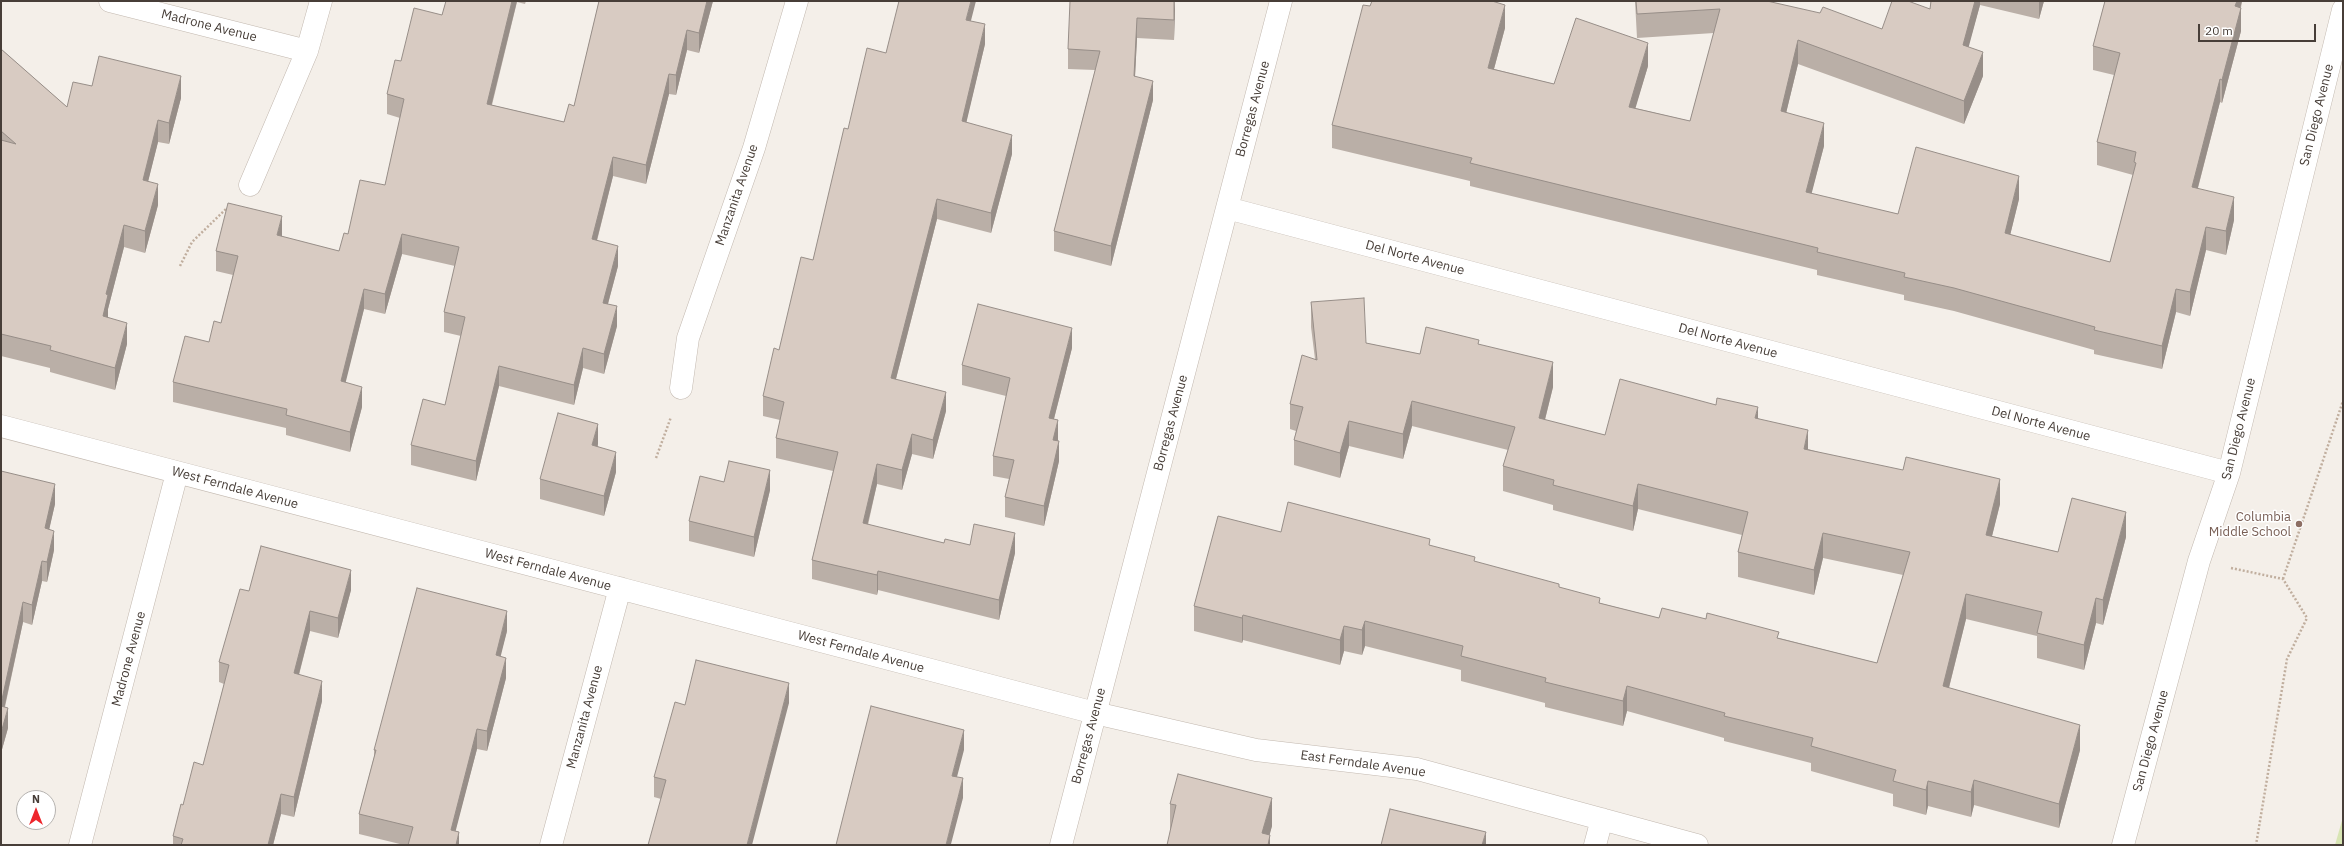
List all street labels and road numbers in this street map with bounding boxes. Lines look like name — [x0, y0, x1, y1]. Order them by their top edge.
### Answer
street label: Madrone Avenue — [160, 7, 258, 45]
street label: Borregas Avenue — [1233, 59, 1273, 159]
street label: San Diego Avenue — [2297, 62, 2337, 168]
street label: Manzanita Avenue — [712, 142, 762, 248]
street label: Del Norte Avenue — [1364, 237, 1466, 279]
street label: Del Norte Avenue — [1677, 320, 1779, 362]
street label: Borregas Avenue — [1151, 373, 1191, 473]
street label: San Diego Avenue — [2219, 376, 2259, 482]
street label: Del Norte Avenue — [1990, 403, 2092, 445]
street label: West Ferndale Avenue — [170, 464, 300, 512]
street label: West Ferndale Avenue — [483, 546, 613, 594]
street label: Madrone Avenue — [109, 610, 149, 708]
street label: West Ferndale Avenue — [796, 628, 926, 676]
street label: Manzanita Avenue — [564, 664, 606, 770]
street label: Borregas Avenue — [1069, 686, 1109, 786]
street label: San Diego Avenue — [2130, 688, 2172, 794]
street label: East Ferndale Avenue — [1299, 747, 1427, 781]

